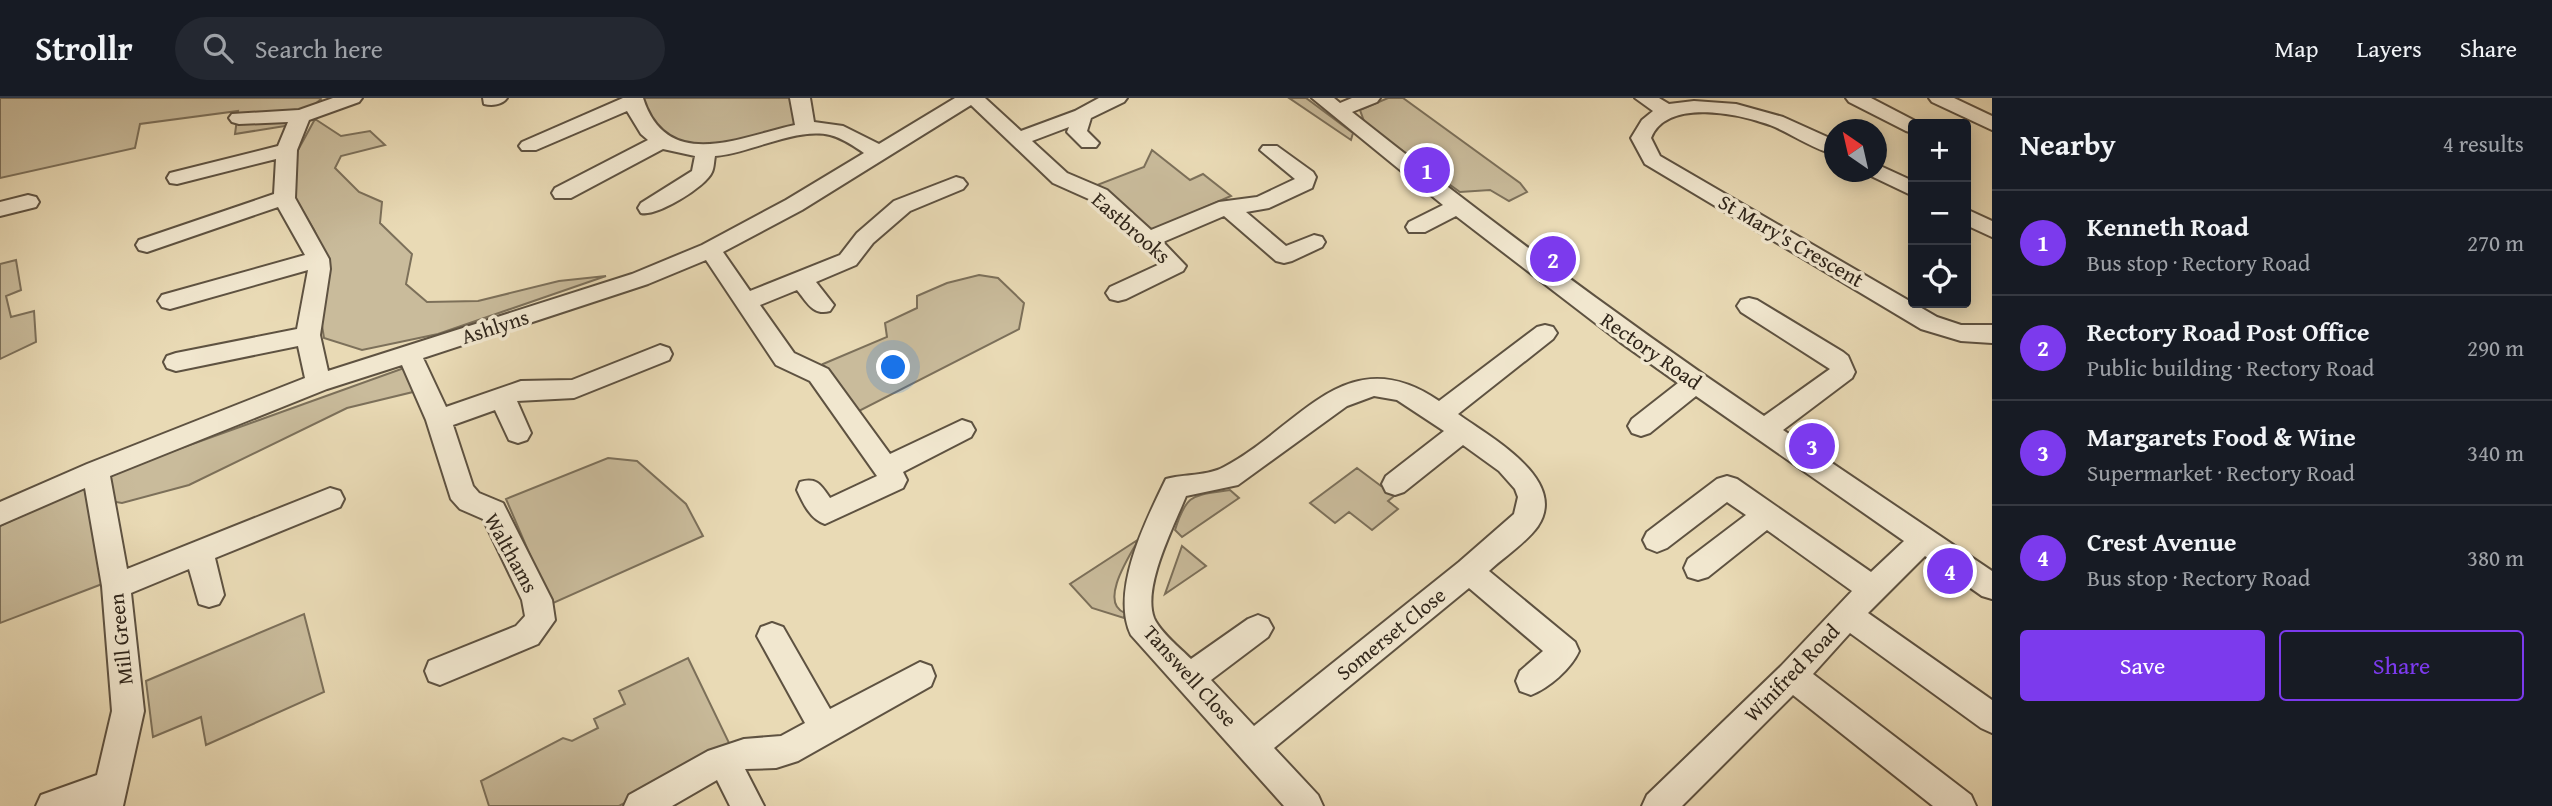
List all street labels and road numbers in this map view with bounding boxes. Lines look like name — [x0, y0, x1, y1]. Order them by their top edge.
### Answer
street label: Eastbrooks — [1085, 184, 1178, 271]
street label: St Mary's Crescent — [1713, 186, 1870, 295]
street label: Ashlyns — [457, 301, 533, 352]
street label: Rectory Road — [1594, 304, 1709, 397]
street label: Walthams — [477, 507, 546, 599]
street label: Somerset Close — [1329, 580, 1452, 688]
street label: Mill Green — [100, 592, 141, 686]
street label: Winifred Road — [1737, 616, 1847, 729]
street label: Tanswell Close — [1136, 618, 1245, 734]

